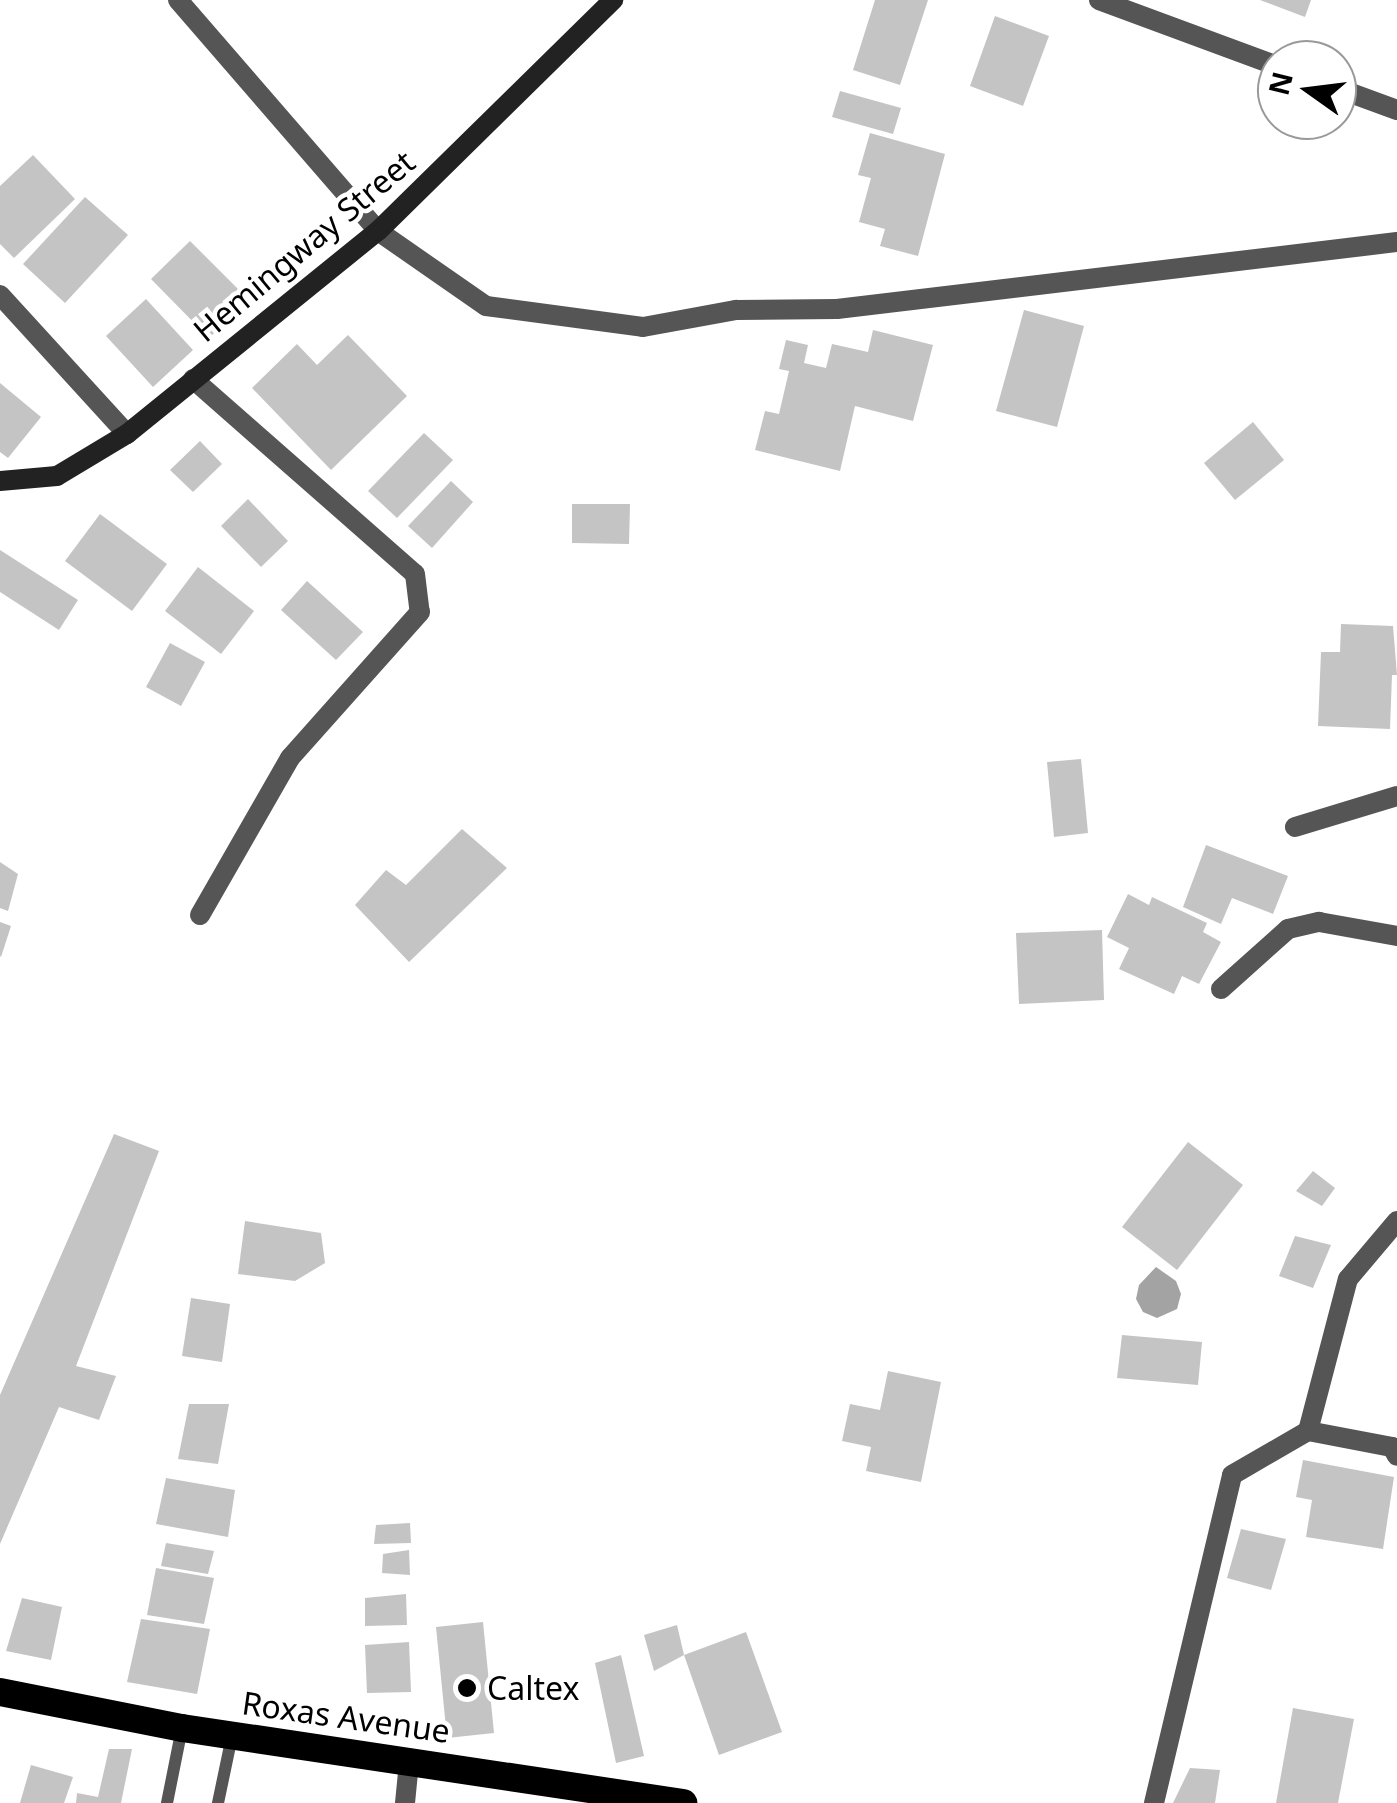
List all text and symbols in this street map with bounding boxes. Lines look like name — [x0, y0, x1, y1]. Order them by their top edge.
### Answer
north arrow — [1257, 40, 1357, 140]
text: N — [1259, 68, 1301, 99]
street label: Hemingway Street — [186, 142, 422, 350]
place label: Caltex — [487, 1669, 579, 1707]
marker: Caltex — [456, 1677, 478, 1699]
street label: Roxas Avenue — [240, 1683, 452, 1751]

